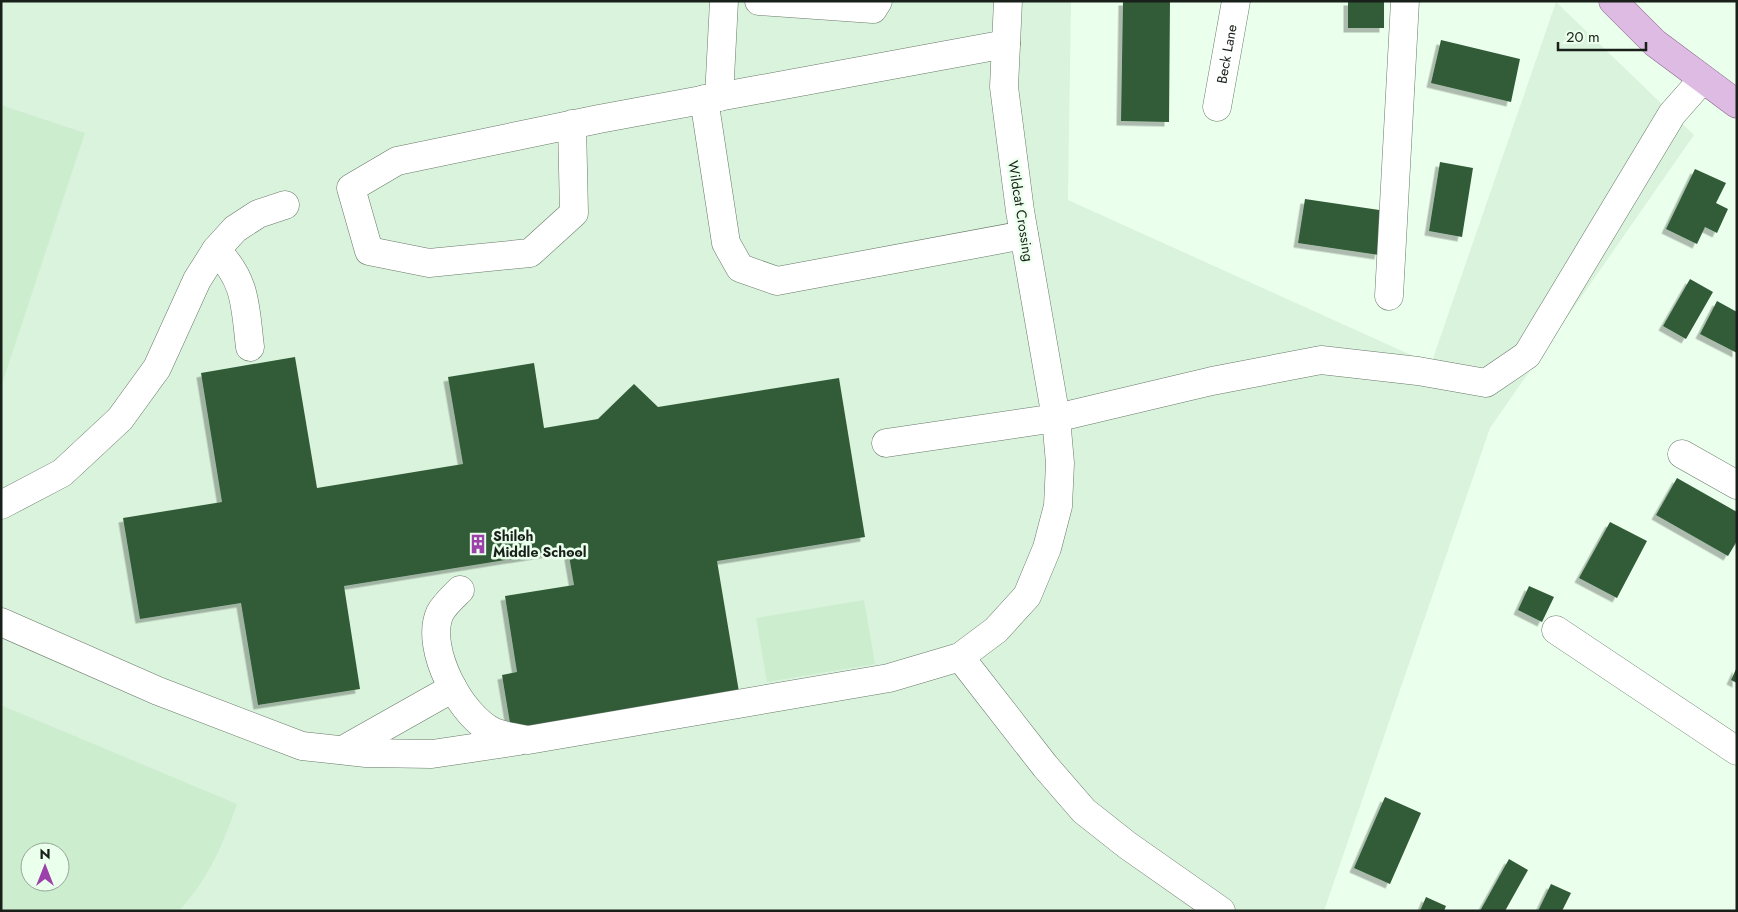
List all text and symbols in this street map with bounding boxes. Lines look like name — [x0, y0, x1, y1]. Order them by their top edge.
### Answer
scale bar — [1558, 20, 1646, 52]
street label: Beck Lane — [1211, 23, 1242, 85]
text: 20 m — [1566, 26, 1600, 48]
street label: Wildcat Crossing — [1003, 159, 1039, 263]
place label: Shiloh Middle School — [493, 526, 587, 562]
building icon: Shiloh Middle School — [467, 533, 489, 555]
north arrow — [20, 842, 70, 892]
text: N — [39, 844, 51, 864]

